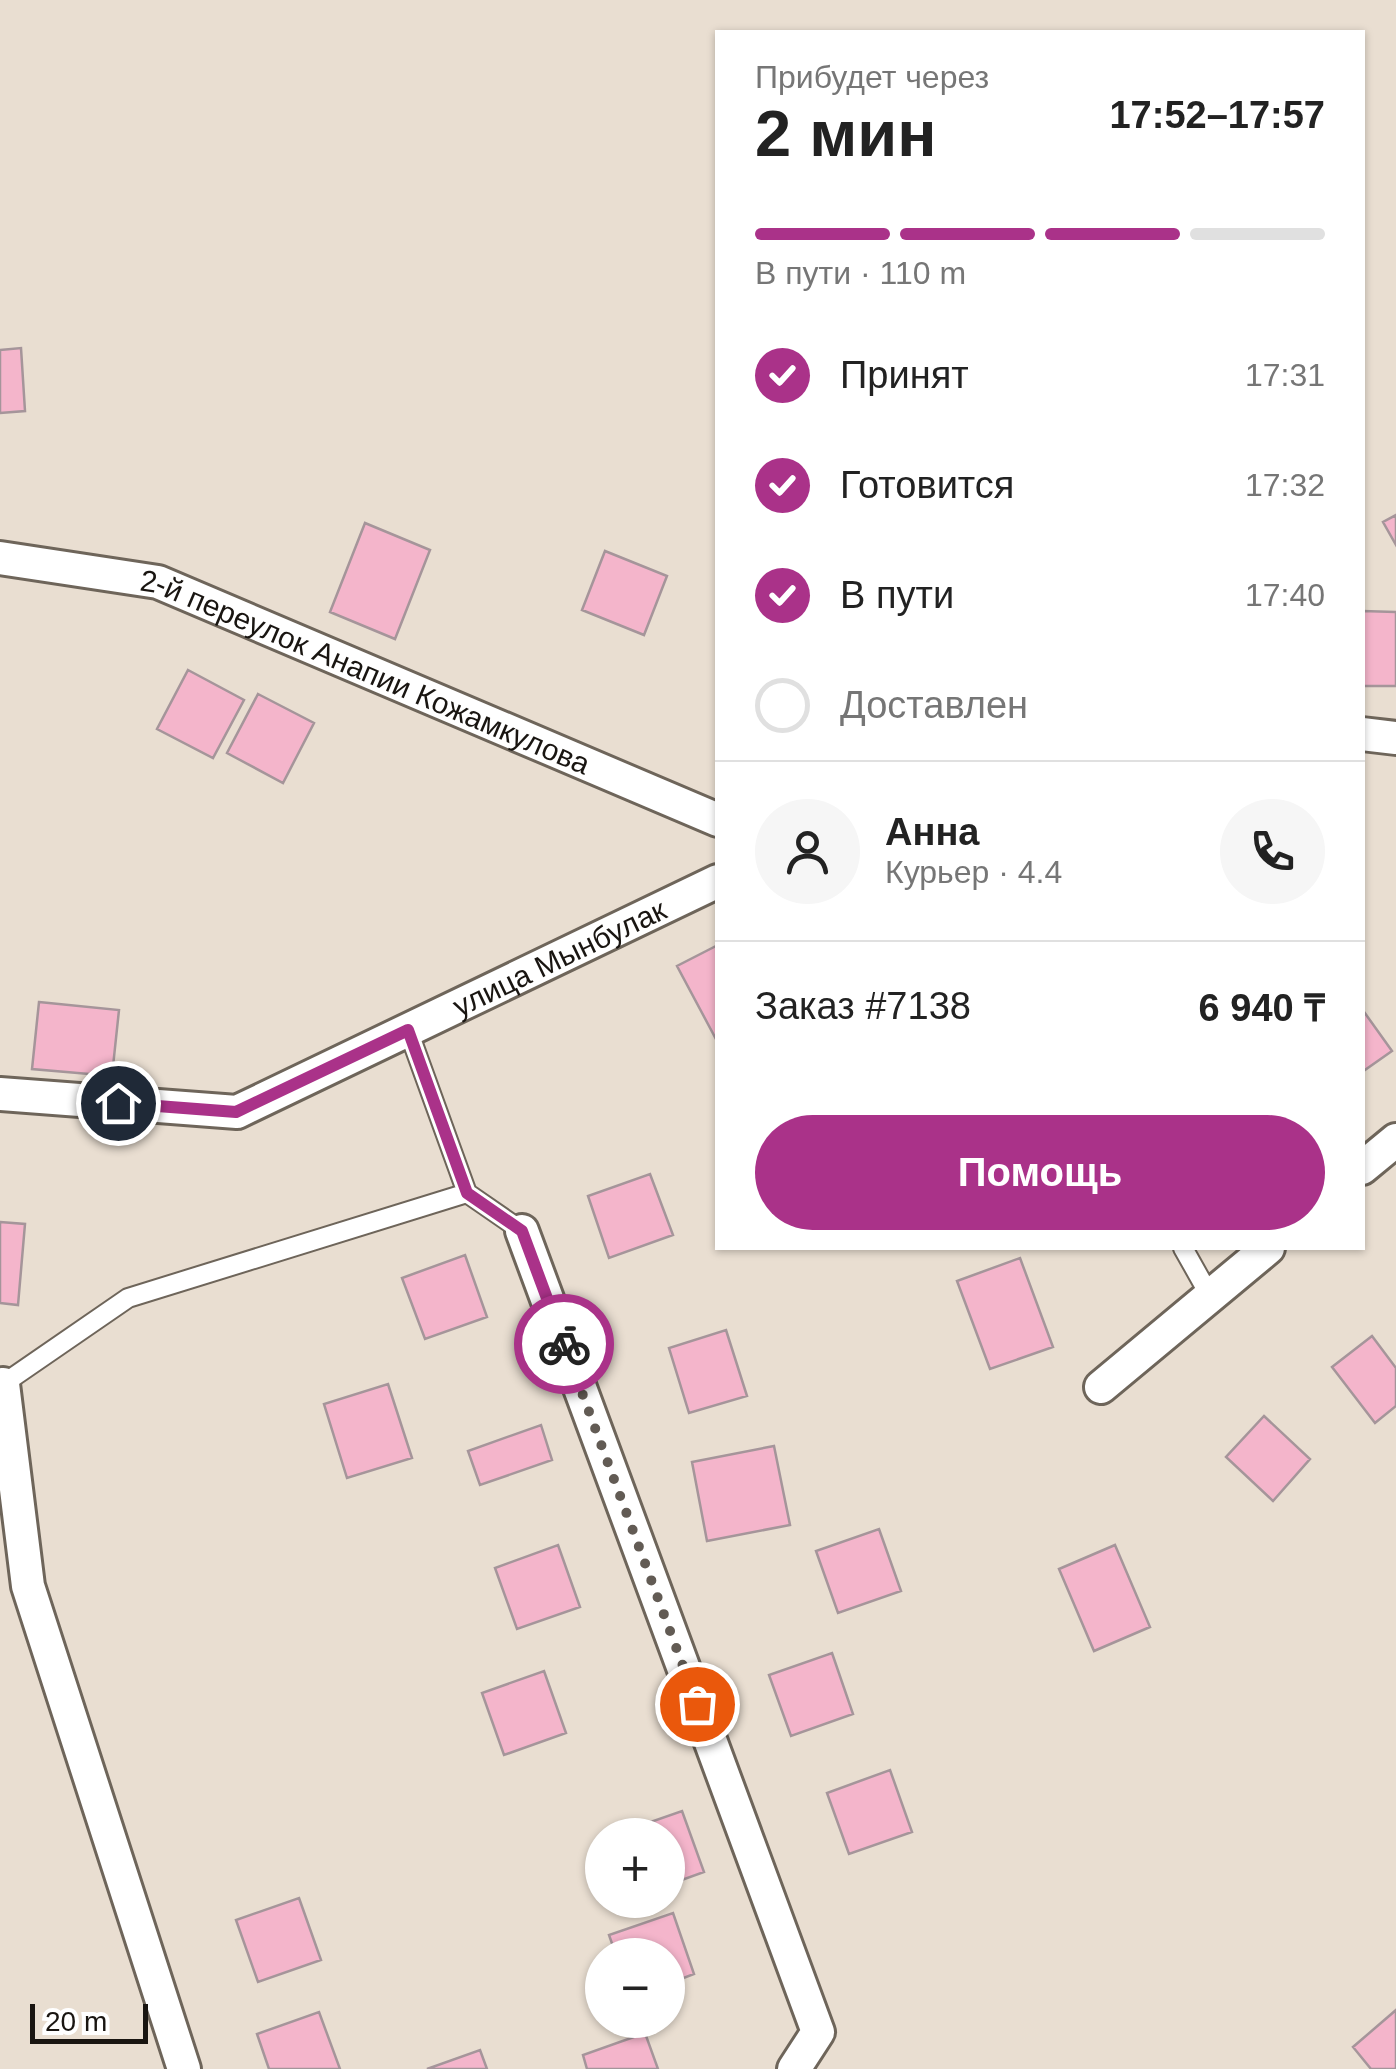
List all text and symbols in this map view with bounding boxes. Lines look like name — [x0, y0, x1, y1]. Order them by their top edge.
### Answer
text: Прибудет через — [755, 59, 989, 95]
text: 17:52–17:57 — [1109, 94, 1325, 136]
text: 2 мин — [755, 97, 937, 170]
text: В пути · 110 m — [755, 255, 966, 291]
icon: check — [755, 348, 810, 403]
text: Принят — [840, 354, 969, 396]
text: 17:31 — [1245, 357, 1325, 393]
icon: check — [755, 458, 810, 513]
text: Готовится — [840, 464, 1014, 506]
text: 17:32 — [1245, 467, 1325, 503]
street label: 2-й переулок Анапии Кожамкулова — [138, 563, 595, 780]
icon: check — [755, 568, 810, 623]
text: В пути — [840, 574, 954, 616]
text: 17:40 — [1245, 577, 1325, 613]
text: Доставлен — [840, 684, 1028, 726]
button: person — [755, 799, 860, 904]
button: phone — [1220, 799, 1325, 904]
text: Анна — [885, 811, 979, 853]
text: Курьер · 4.4 — [885, 854, 1062, 890]
street label: улица Мынбулак — [447, 892, 672, 1022]
text: Заказ #7138 — [755, 985, 971, 1027]
text: 6 940 ₸ — [1199, 987, 1325, 1029]
pin — [76, 1061, 161, 1146]
icon: home — [91, 1076, 146, 1131]
button: Помощь — [755, 1115, 1325, 1230]
courier — [514, 1294, 614, 1394]
icon: bike — [537, 1317, 592, 1372]
pin — [655, 1662, 740, 1747]
icon: bag — [670, 1677, 725, 1732]
map controls — [585, 1818, 685, 2038]
button: + — [585, 1818, 685, 1918]
button: − — [585, 1938, 685, 2038]
scale bar — [30, 1999, 148, 2044]
text: 20 m — [45, 2006, 107, 2037]

